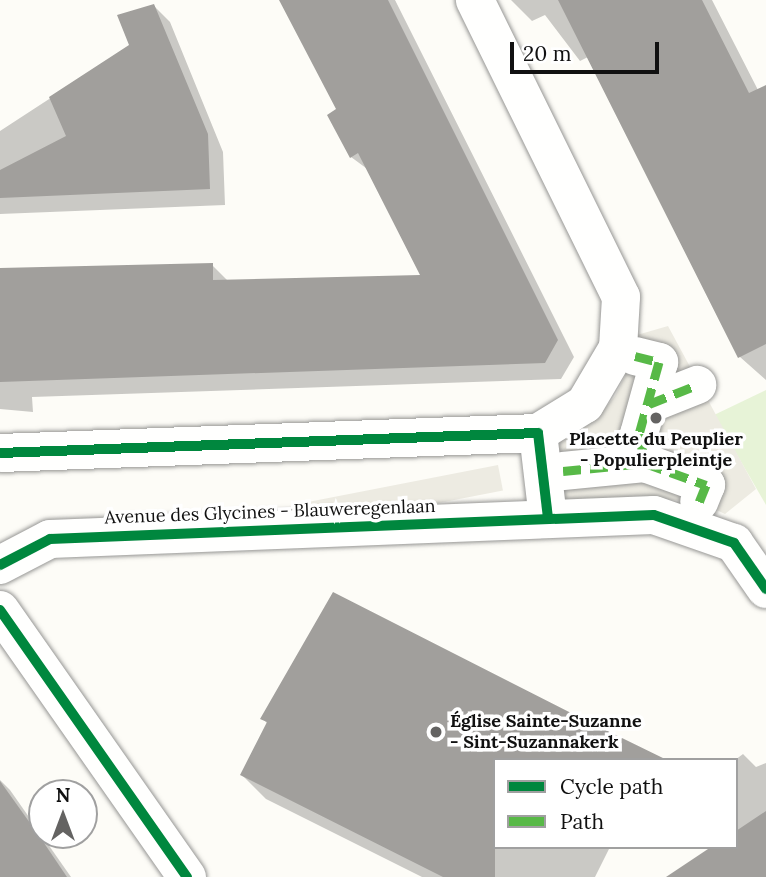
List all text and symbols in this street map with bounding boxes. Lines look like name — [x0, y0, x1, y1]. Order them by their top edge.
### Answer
scale bar — [514, 28, 663, 72]
text: 20 m — [523, 40, 572, 67]
marker: Placette du Peuplier - Populierpleintje — [648, 410, 664, 426]
place label: Placette du Peuplier - Populierpleintje — [569, 429, 743, 472]
street label: Avenue des Glycines - Blauweregenlaan — [104, 495, 436, 529]
place label: Église Sainte-Suzanne - Sint-Suzannakerk — [450, 711, 642, 754]
marker: Église Sainte-Suzanne - Sint-Suzannakerk — [428, 724, 444, 740]
legend — [493, 758, 738, 849]
text: Cycle path — [560, 773, 663, 800]
north arrow — [28, 779, 98, 849]
text: N — [56, 783, 70, 807]
text: Path — [560, 808, 604, 835]

